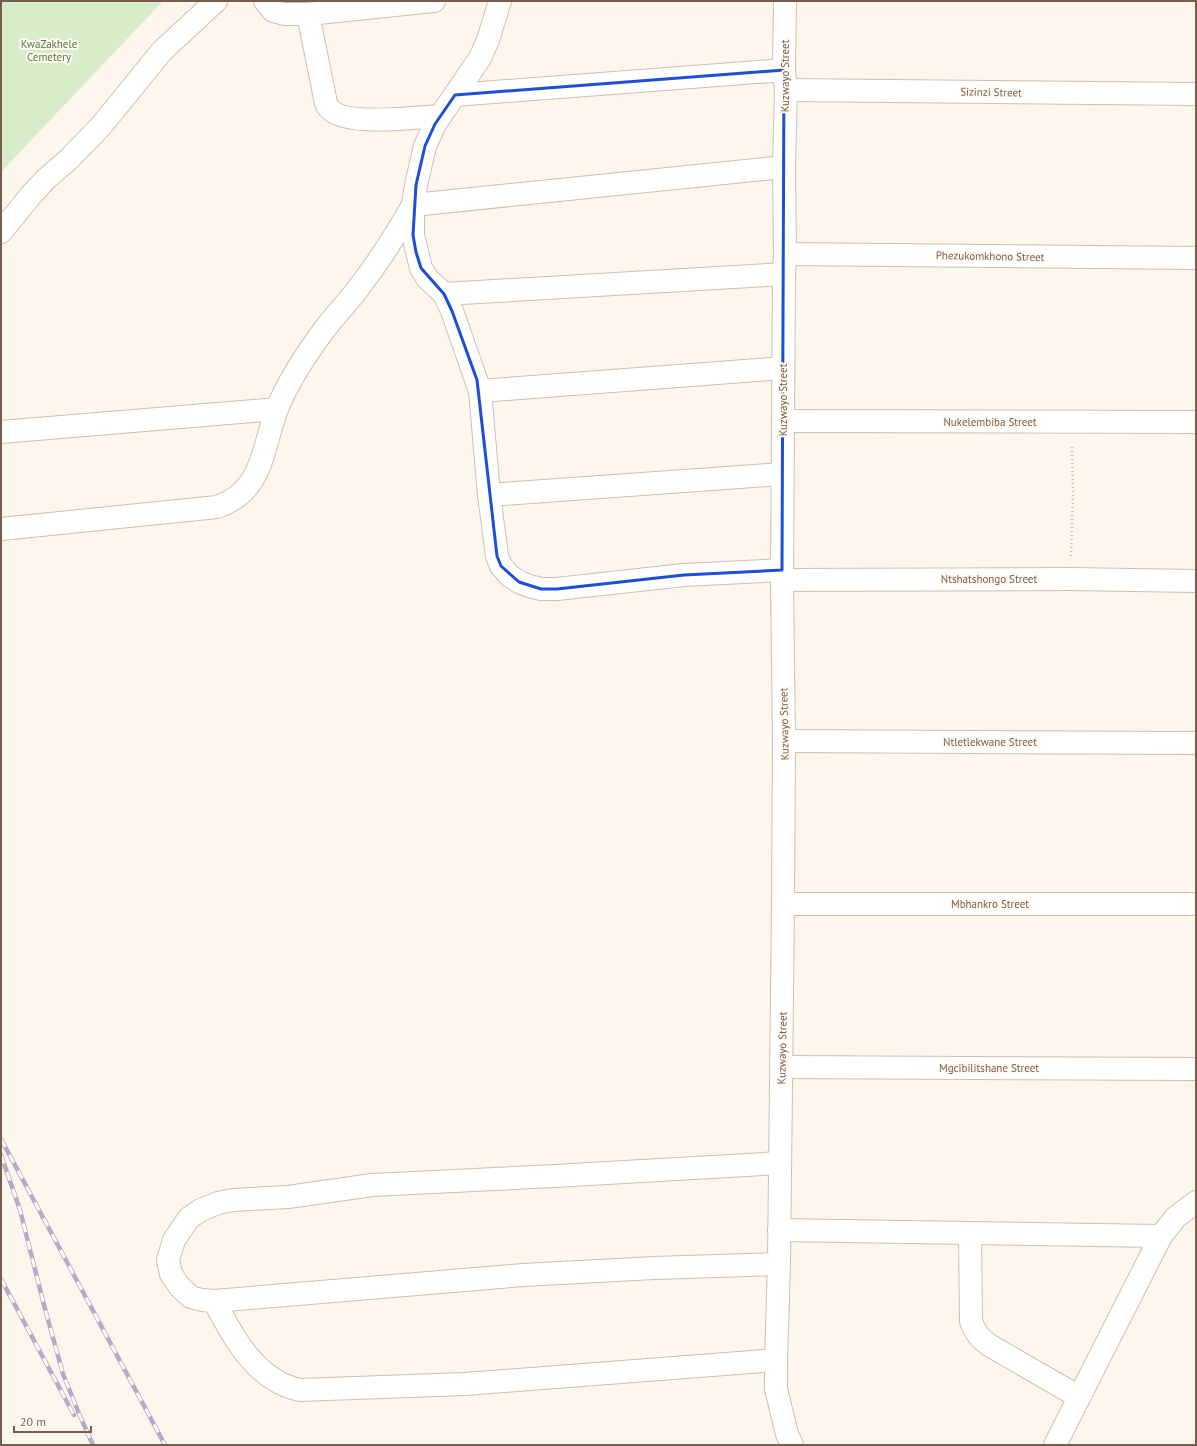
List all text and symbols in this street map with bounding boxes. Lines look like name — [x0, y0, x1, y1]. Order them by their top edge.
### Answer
park label: KwaZakhele Cemetery — [21, 37, 78, 64]
street label: Kuzwayo Street — [778, 39, 792, 112]
street label: Sizinzi Street — [960, 84, 1022, 100]
street label: Phezukomkhono Street — [936, 248, 1045, 264]
street label: Kuzwayo Street — [776, 363, 790, 436]
street label: Nukelembiba Street — [943, 415, 1037, 429]
street label: Ntshatshongo Street — [941, 572, 1037, 586]
street label: Kuzwayo Street — [776, 687, 792, 760]
street label: Ntletlekwane Street — [943, 735, 1037, 749]
street label: Mbhankro Street — [951, 897, 1029, 911]
street label: Kuzwayo Street — [774, 1011, 790, 1084]
street label: Mgcibilitshane Street — [939, 1061, 1039, 1075]
scale bar — [14, 1408, 91, 1434]
text: 20 m — [20, 1414, 46, 1429]

